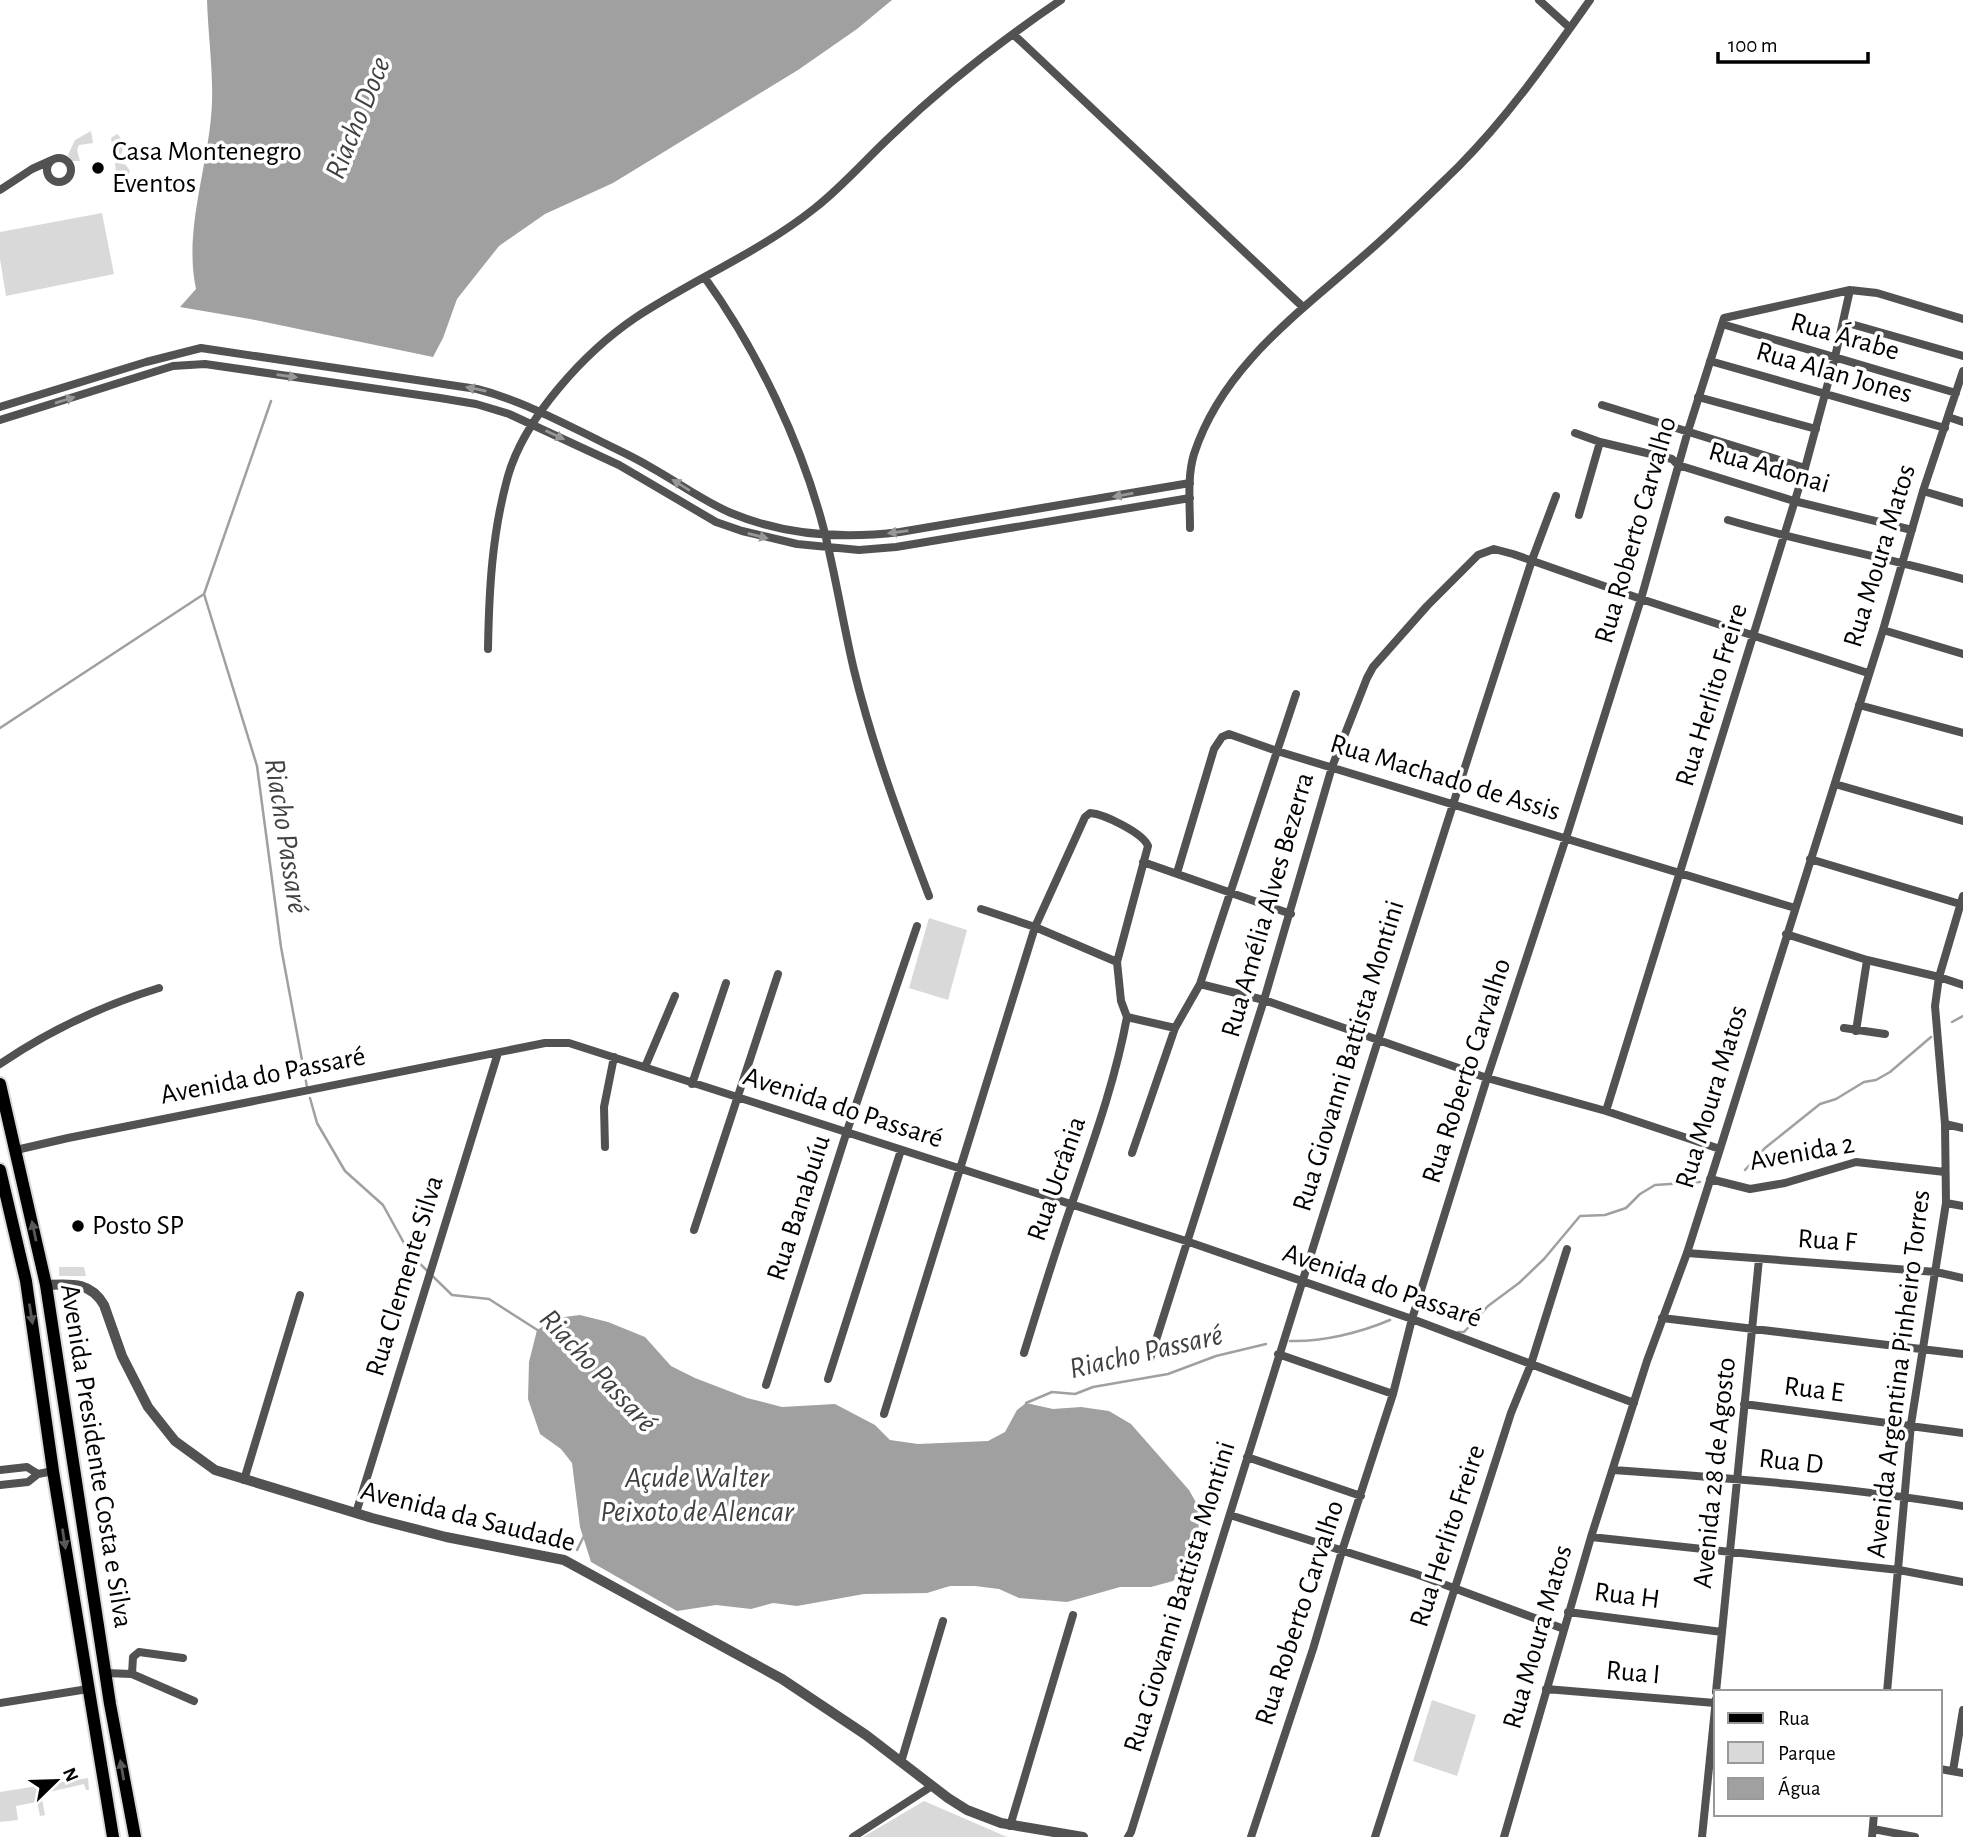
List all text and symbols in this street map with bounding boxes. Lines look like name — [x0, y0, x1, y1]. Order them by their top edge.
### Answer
scale bar — [1718, 21, 1868, 65]
text: 100 m — [1728, 35, 1778, 56]
water label: Riacho Doce — [320, 53, 396, 183]
place label: Casa Montenegro Eventos — [112, 138, 302, 198]
marker: Casa Montenegro Eventos — [90, 160, 106, 176]
street label: Rua Árabe — [1787, 305, 1903, 366]
street label: Rua Alan Jones — [1753, 337, 1915, 409]
one-way arrow — [276, 371, 298, 382]
one-way arrow — [465, 384, 487, 395]
one-way arrow — [55, 394, 76, 405]
street label: Rua Roberto Carvalho — [1590, 413, 1682, 647]
one-way arrow — [545, 429, 565, 441]
street label: Rua Adonai — [1705, 437, 1833, 499]
street label: Rua Moura Matos — [1839, 461, 1921, 651]
one-way arrow — [671, 479, 690, 492]
one-way arrow — [1112, 490, 1134, 501]
one-way arrow — [887, 526, 909, 537]
one-way arrow — [748, 531, 769, 541]
street label: Rua Herlito Freire — [1671, 600, 1753, 790]
street label: Rua Machado de Assis — [1327, 730, 1563, 826]
water label: Riacho Passaré — [259, 756, 313, 916]
street label: Rua Amélia Alves Bezerra — [1217, 769, 1319, 1041]
street label: Rua Giovanni Battista Montini — [1288, 897, 1410, 1215]
street label: Rua Roberto Carvalho — [1417, 955, 1517, 1187]
street label: Rua Moura Matos — [1671, 1002, 1753, 1192]
street label: Avenida do Passaré — [158, 1042, 368, 1110]
street label: Avenida do Passaré — [740, 1063, 946, 1153]
street label: Rua Ucrânia — [1023, 1113, 1091, 1245]
street label: Avenida 2 — [1747, 1130, 1857, 1176]
street label: Rua Banabuíu — [762, 1132, 836, 1284]
street label: Rua Clemente Silva — [361, 1172, 449, 1380]
street label: Avenida Argentina Pinheiro Torres — [1862, 1188, 1936, 1560]
place label: Posto SP — [92, 1212, 184, 1240]
marker: Posto SP — [70, 1218, 86, 1234]
one-way arrow — [29, 1220, 40, 1242]
street label: Rua F — [1797, 1225, 1858, 1257]
street label: Avenida do Passaré — [1279, 1239, 1485, 1333]
street label: Avenida Presidente Costa e Silva — [55, 1282, 137, 1630]
one-way arrow — [25, 1303, 36, 1325]
water label: Riacho Passaré — [534, 1304, 662, 1438]
water label: Riacho Passaré — [1066, 1320, 1226, 1384]
street label: Avenida 28 de Agosto — [1689, 1356, 1741, 1590]
street label: Rua E — [1782, 1372, 1846, 1408]
street label: Rua Giovanni Battista Montini — [1119, 1438, 1241, 1756]
street label: Rua Herlito Freire — [1405, 1441, 1491, 1631]
street label: Rua D — [1757, 1445, 1825, 1479]
water label: Açude Walter Peixoto de Alencar — [600, 1463, 795, 1527]
street label: Avenida da Saudade — [358, 1477, 578, 1557]
street label: Rua Roberto Carvalho — [1250, 1497, 1350, 1729]
one-way arrow — [59, 1528, 70, 1550]
street label: Rua Moura Matos — [1498, 1542, 1578, 1732]
street label: Rua H — [1593, 1578, 1661, 1614]
street label: Rua I — [1605, 1657, 1661, 1689]
legend — [1714, 1690, 1942, 1816]
text: Rua — [1778, 1708, 1810, 1729]
text: Parque — [1778, 1743, 1836, 1764]
north arrow — [21, 1746, 91, 1816]
one-way arrow — [117, 1759, 128, 1781]
text: N — [59, 1765, 82, 1785]
text: Água — [1778, 1776, 1821, 1799]

